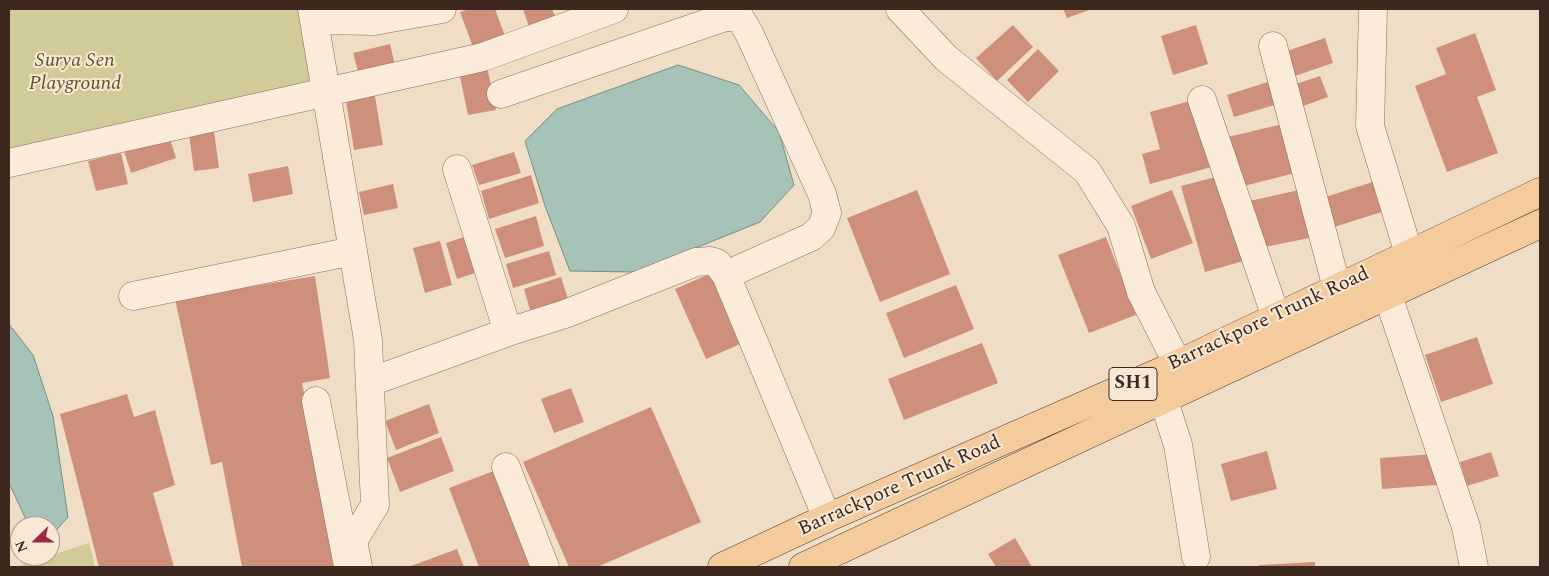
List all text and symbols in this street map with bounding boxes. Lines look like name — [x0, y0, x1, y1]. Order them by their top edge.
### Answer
park label: Surya Sen Playground — [29, 50, 121, 97]
street label: Barrackpore Trunk Road — [1165, 263, 1373, 377]
road number: SH1 — [1109, 368, 1157, 400]
street label: Barrackpore Trunk Road — [795, 431, 1005, 543]
north arrow — [10, 516, 60, 566]
text: N — [10, 537, 33, 556]

